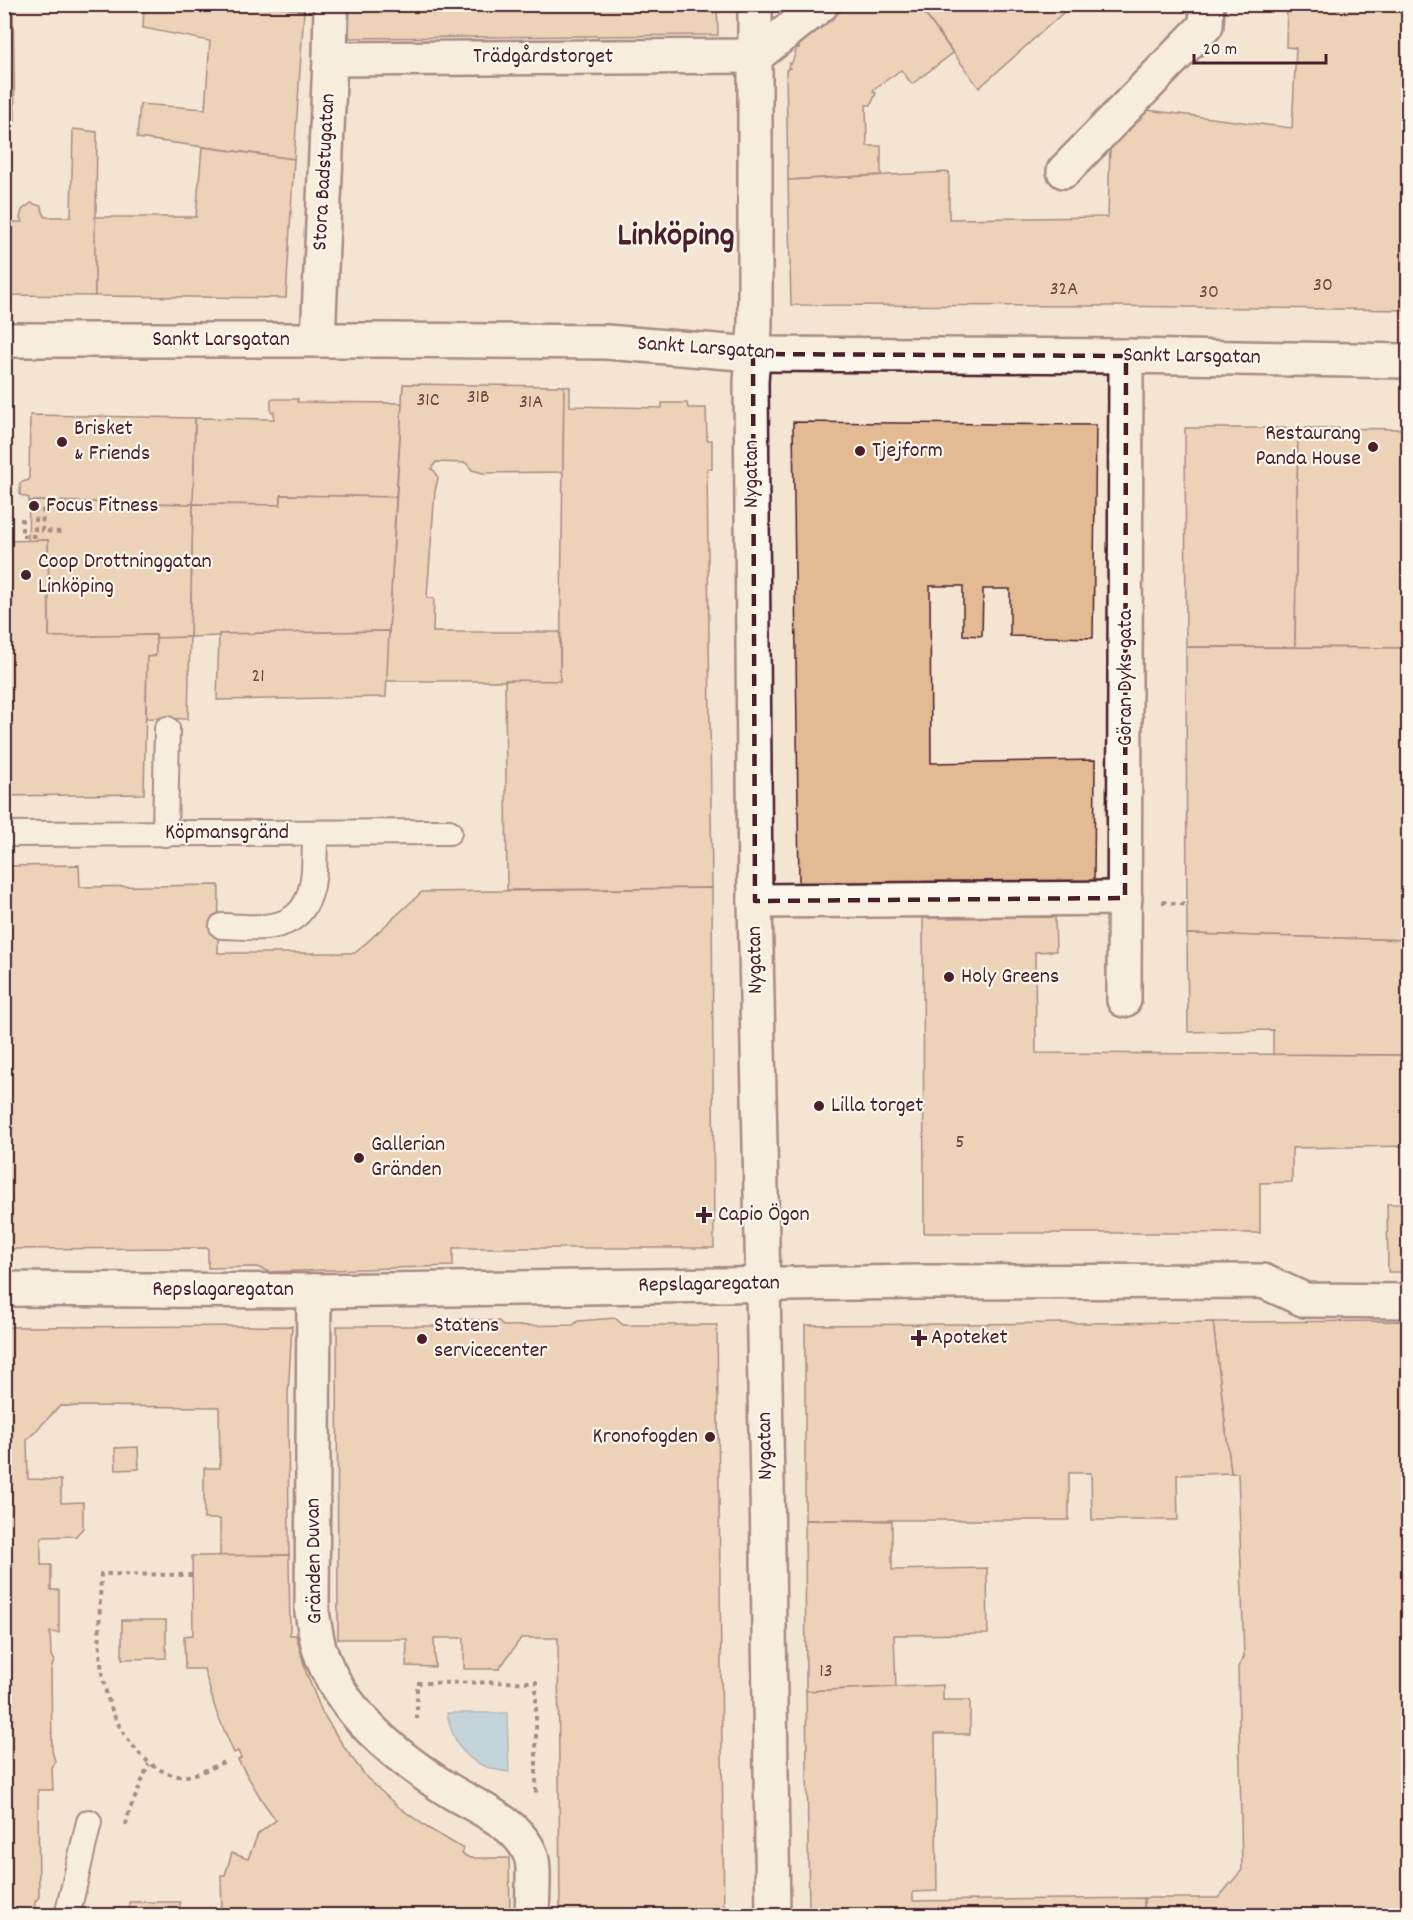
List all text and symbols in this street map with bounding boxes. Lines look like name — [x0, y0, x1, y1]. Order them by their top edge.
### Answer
scale bar — [1194, 27, 1326, 65]
text: 20 m — [1203, 38, 1237, 63]
street label: Trädgårdstorget — [473, 42, 613, 73]
street label: Stora Badstugatan — [305, 92, 345, 252]
district label: Linköping — [617, 213, 735, 262]
house number: 30 — [1313, 272, 1333, 300]
house number: 32A — [1050, 276, 1078, 304]
house number: 30 — [1199, 279, 1219, 307]
street label: Sankt Larsgatan — [152, 325, 290, 356]
street label: Sankt Larsgatan — [636, 329, 776, 369]
street label: Sankt Larsgatan — [1123, 340, 1261, 374]
house number: 31B — [467, 384, 489, 412]
house number: 31C — [416, 387, 440, 415]
house number: 31A — [519, 389, 543, 417]
place label: Brisket & Friends — [74, 414, 150, 470]
place label: Restaurang Panda House — [1255, 419, 1361, 475]
marker: Brisket & Friends — [55, 435, 69, 449]
place label: Tjejform — [872, 436, 943, 467]
street label: Nygatan — [737, 440, 768, 508]
marker: Restaurang Panda House — [1366, 440, 1380, 454]
marker: Tjejform — [853, 444, 867, 458]
place label: Focus Fitness — [46, 491, 159, 522]
marker: Focus Fitness — [27, 499, 41, 513]
place label: Coop Drottninggatan Linköping — [38, 547, 212, 603]
marker: Coop Drottninggatan Linköping — [19, 568, 33, 582]
street label: Göran Dyks gata — [1111, 609, 1142, 746]
house number: 21 — [251, 663, 265, 691]
street label: Köpmansgränd — [165, 818, 289, 849]
street label: Nygatan — [740, 926, 772, 994]
place label: Holy Greens — [961, 962, 1059, 993]
marker: Holy Greens — [942, 970, 956, 984]
place label: Lilla torget — [831, 1091, 923, 1122]
marker: Lilla torget — [812, 1099, 826, 1113]
house number: 5 — [955, 1129, 965, 1157]
place label: Gallerian Gränden — [371, 1130, 445, 1186]
marker: Gallerian Gränden — [352, 1151, 366, 1165]
place label: Capio Ögon — [718, 1200, 810, 1231]
marker: Capio Ögon — [695, 1206, 713, 1224]
street label: Repslagaregatan — [638, 1268, 780, 1302]
street label: Repslagaregatan — [152, 1275, 294, 1306]
place label: Statens servicecenter — [434, 1311, 548, 1367]
place label: Apoteket — [931, 1323, 1008, 1354]
marker: Apoteket — [912, 1331, 926, 1345]
marker: Statens servicecenter — [415, 1332, 429, 1346]
street label: Nygatan — [750, 1412, 782, 1480]
place label: Kronofogden — [593, 1422, 698, 1453]
marker: Kronofogden — [703, 1430, 717, 1444]
street label: Gränden Duvan — [298, 1498, 332, 1624]
house number: 13 — [819, 1658, 833, 1686]

